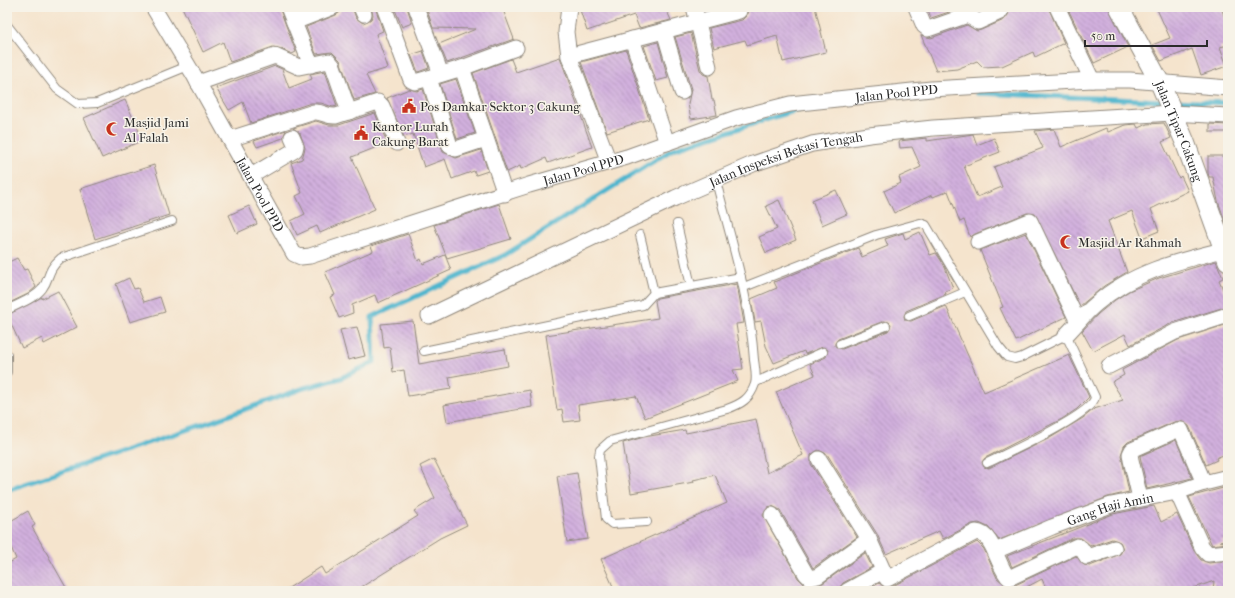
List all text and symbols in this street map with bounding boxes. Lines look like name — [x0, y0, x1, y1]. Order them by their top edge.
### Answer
scale bar — [1085, 22, 1207, 48]
text: 50 m — [1091, 29, 1115, 43]
street label: Jalan Tipar Cakung — [1152, 77, 1206, 185]
street label: Jalan Pool PPD — [853, 81, 938, 105]
public building icon: Pos Damkar Sektor 3 Cakung — [401, 98, 417, 114]
place label: Pos Damkar Sektor 3 Cakung — [420, 99, 581, 114]
place label: Masjid Jami Al Falah — [123, 115, 189, 145]
place label: Kantor Lurah Cakung Barat — [372, 119, 449, 149]
mosque icon: Masjid Jami Al Falah — [105, 121, 121, 137]
public building icon: Kantor Lurah Cakung Barat — [353, 125, 369, 141]
street label: Jalan Inspeksi Bekasi Tengah — [706, 129, 864, 190]
street label: Jalan Pool PPD — [540, 151, 626, 188]
street label: Jalan Pool PPD — [233, 153, 287, 234]
mosque icon: Masjid Ar Rahmah — [1059, 234, 1075, 250]
place label: Masjid Ar Rahmah — [1078, 235, 1182, 250]
street label: Gang Haji Amin — [1065, 489, 1155, 528]

